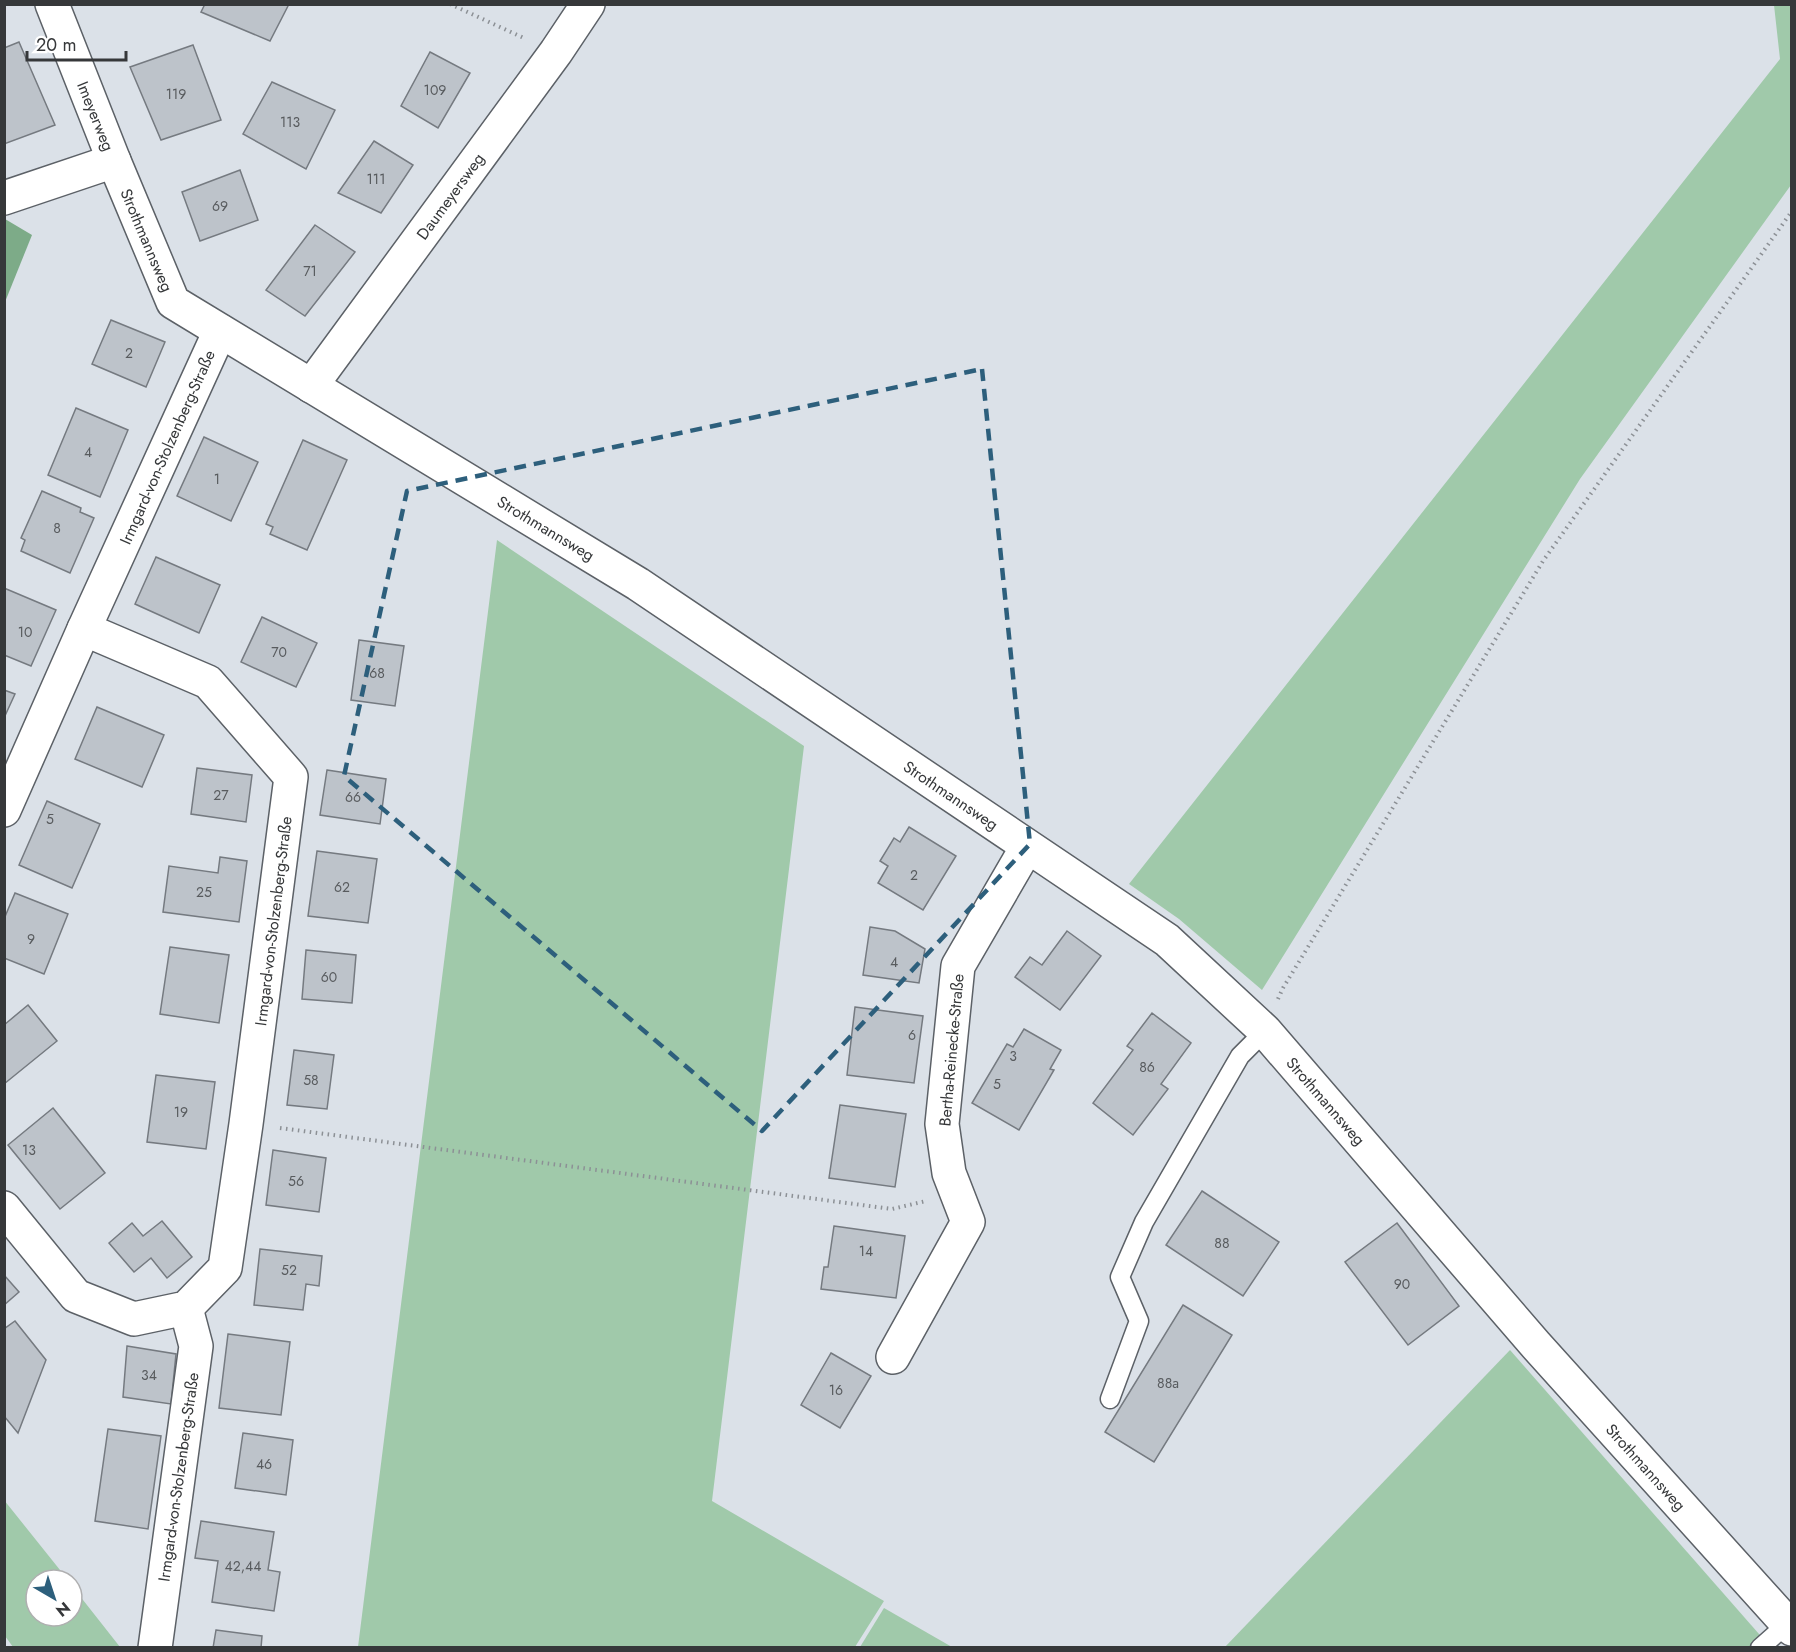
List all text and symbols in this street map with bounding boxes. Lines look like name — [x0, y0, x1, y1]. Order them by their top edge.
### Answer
scale bar — [27, 24, 126, 62]
text: 20 m — [36, 32, 76, 58]
street label: Imeyerweg — [71, 78, 120, 155]
house number: 109 — [424, 80, 446, 100]
house number: 119 — [166, 84, 186, 104]
house number: 113 — [280, 112, 300, 132]
street label: Daumeyersweg — [411, 148, 490, 244]
house number: 111 — [367, 169, 385, 189]
street label: Strothmannsweg — [114, 185, 179, 295]
house number: 69 — [212, 196, 228, 216]
house number: 71 — [303, 261, 317, 281]
house number: 2 — [125, 343, 133, 363]
street label: Irmgard-von-Stolzenberg-Straße — [114, 346, 221, 548]
house number: 4 — [84, 442, 92, 462]
house number: 1 — [214, 469, 220, 489]
street label: Strothmannsweg — [493, 490, 599, 567]
house number: 8 — [53, 518, 61, 538]
house number: 10 — [18, 622, 32, 642]
house number: 70 — [271, 642, 287, 662]
house number: 68 — [369, 663, 385, 683]
street label: Strothmannsweg — [899, 755, 1003, 836]
house number: 27 — [213, 785, 229, 805]
house number: 66 — [345, 787, 361, 807]
house number: 5 — [46, 809, 54, 829]
street label: Irmgard-von-Stolzenberg-Straße — [249, 815, 298, 1027]
house number: 2 — [910, 865, 918, 885]
house number: 62 — [334, 877, 350, 897]
house number: 25 — [196, 882, 212, 902]
house number: 9 — [27, 929, 35, 949]
house number: 4 — [890, 952, 898, 972]
house number: 60 — [321, 967, 337, 987]
street label: Bertha-Reinecke-Straße — [933, 973, 970, 1127]
house number: 6 — [908, 1025, 916, 1045]
house number: 3 — [1009, 1046, 1017, 1066]
street label: Strothmannsweg — [1281, 1052, 1370, 1150]
house number: 86 — [1139, 1057, 1155, 1077]
house number: 58 — [303, 1070, 319, 1090]
house number: 5 — [993, 1074, 1001, 1094]
house number: 19 — [174, 1102, 188, 1122]
house number: 13 — [22, 1140, 36, 1160]
house number: 56 — [288, 1171, 304, 1191]
house number: 88 — [1214, 1233, 1230, 1253]
house number: 14 — [859, 1241, 873, 1261]
house number: 52 — [281, 1260, 297, 1280]
house number: 90 — [1394, 1274, 1410, 1294]
house number: 34 — [141, 1365, 157, 1385]
street label: Irmgard-von-Stolzenberg-Straße — [152, 1371, 205, 1583]
house number: 88a — [1157, 1373, 1179, 1393]
house number: 16 — [829, 1380, 843, 1400]
street label: Strothmannsweg — [1600, 1419, 1691, 1516]
house number: 46 — [256, 1454, 272, 1474]
house number: 42,44 — [225, 1556, 261, 1576]
north arrow — [24, 1568, 84, 1628]
text: N — [51, 1596, 75, 1622]

